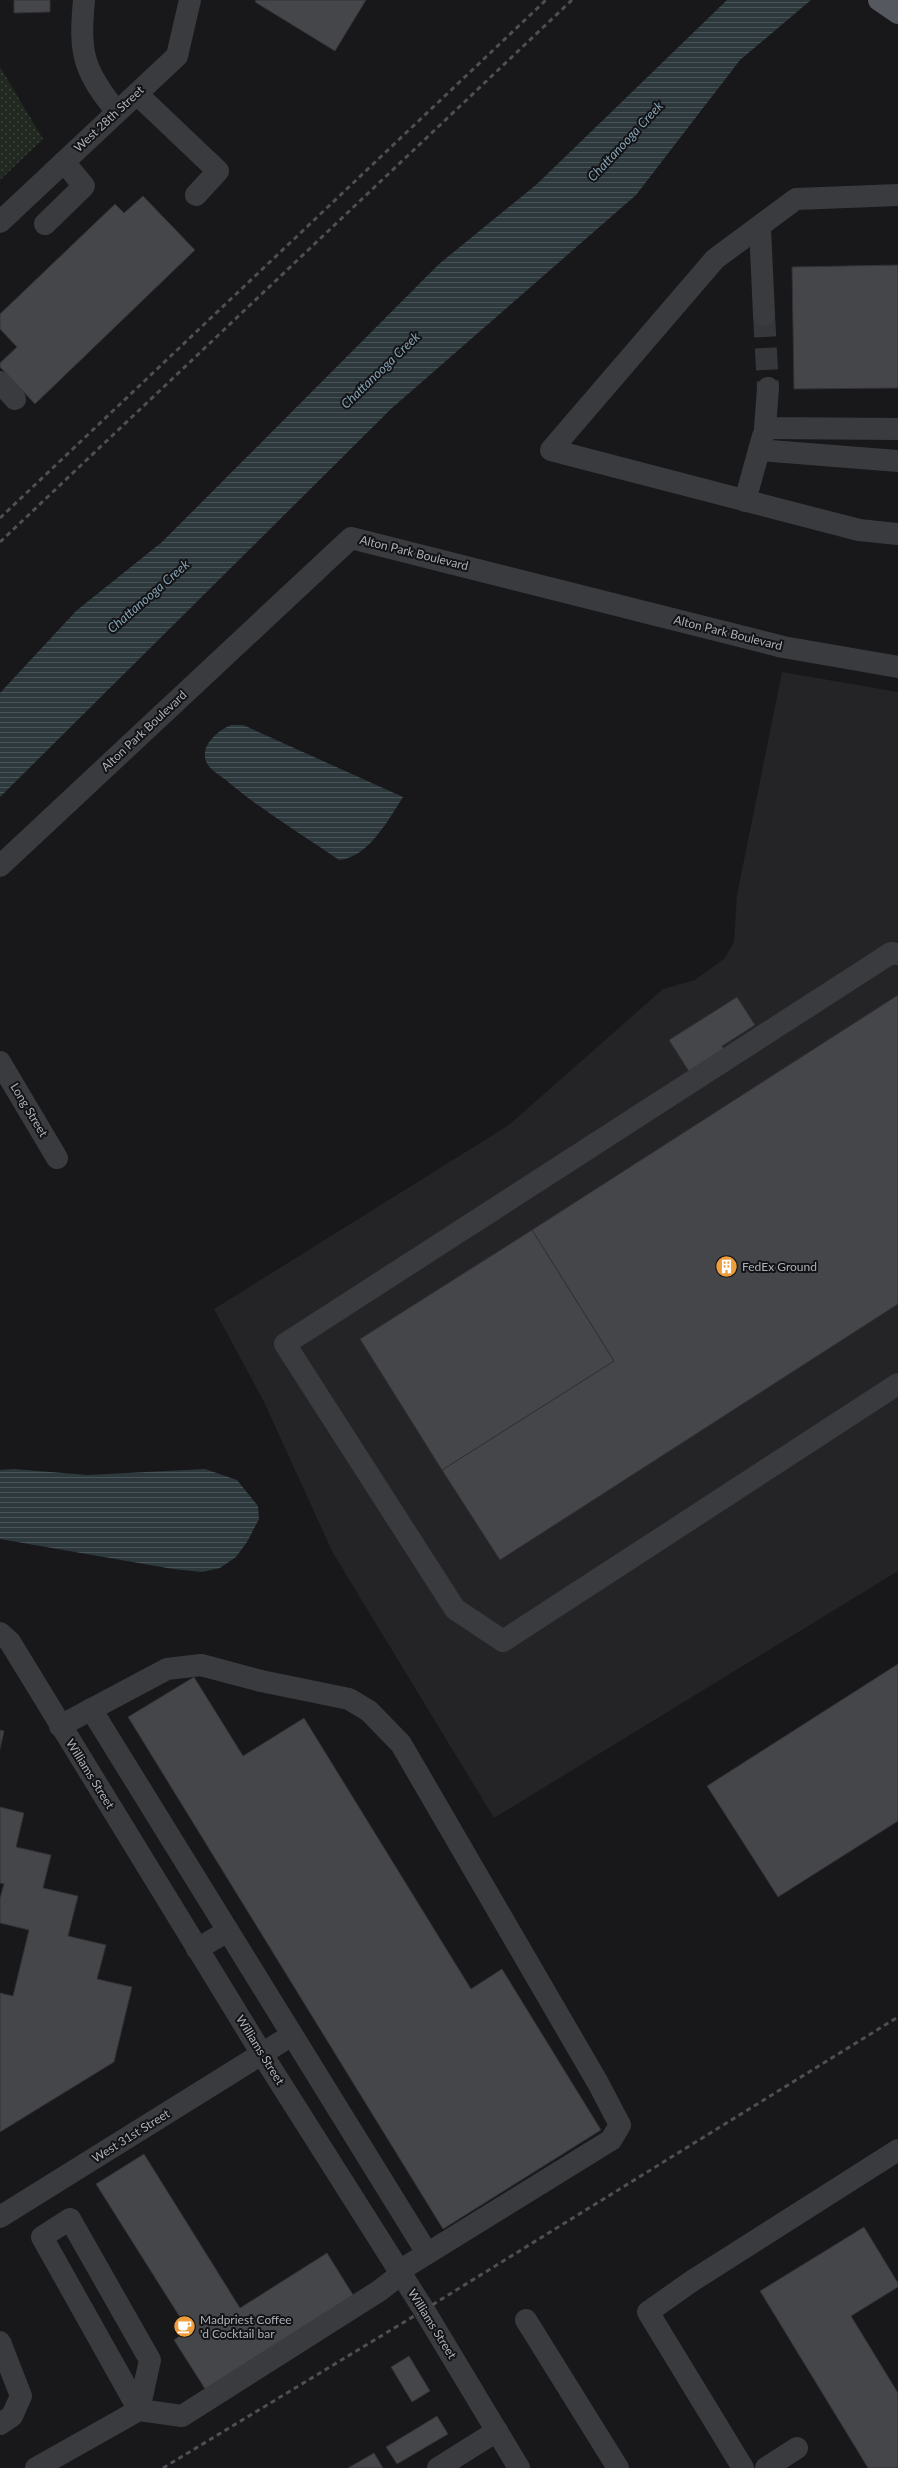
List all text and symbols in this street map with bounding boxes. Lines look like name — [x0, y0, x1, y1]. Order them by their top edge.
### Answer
street label: West 28th Street — [71, 82, 147, 155]
water label: Chattanooga Creek — [584, 97, 667, 184]
water label: Chattanooga Creek — [337, 328, 423, 412]
street label: Alton Park Boulevard — [358, 532, 470, 573]
water label: Chattanooga Creek — [104, 555, 193, 636]
street label: Alton Park Boulevard — [672, 612, 784, 653]
street label: Alton Park Boulevard — [98, 687, 190, 774]
street label: Long Street — [8, 1080, 52, 1140]
building icon: FedEx Ground — [713, 1254, 739, 1280]
place label: FedEx Ground — [742, 1259, 817, 1274]
street label: Williams Street — [63, 1736, 118, 1812]
street label: Williams Street — [233, 2012, 288, 2088]
street label: West 31st Street — [89, 2105, 173, 2165]
street label: Williams Street — [405, 2286, 460, 2362]
place label: Madpriest Coffee 'd Cocktail bar — [200, 2312, 292, 2341]
cafe icon: Madpriest Coffee 'd Cocktail bar — [171, 2314, 197, 2340]

